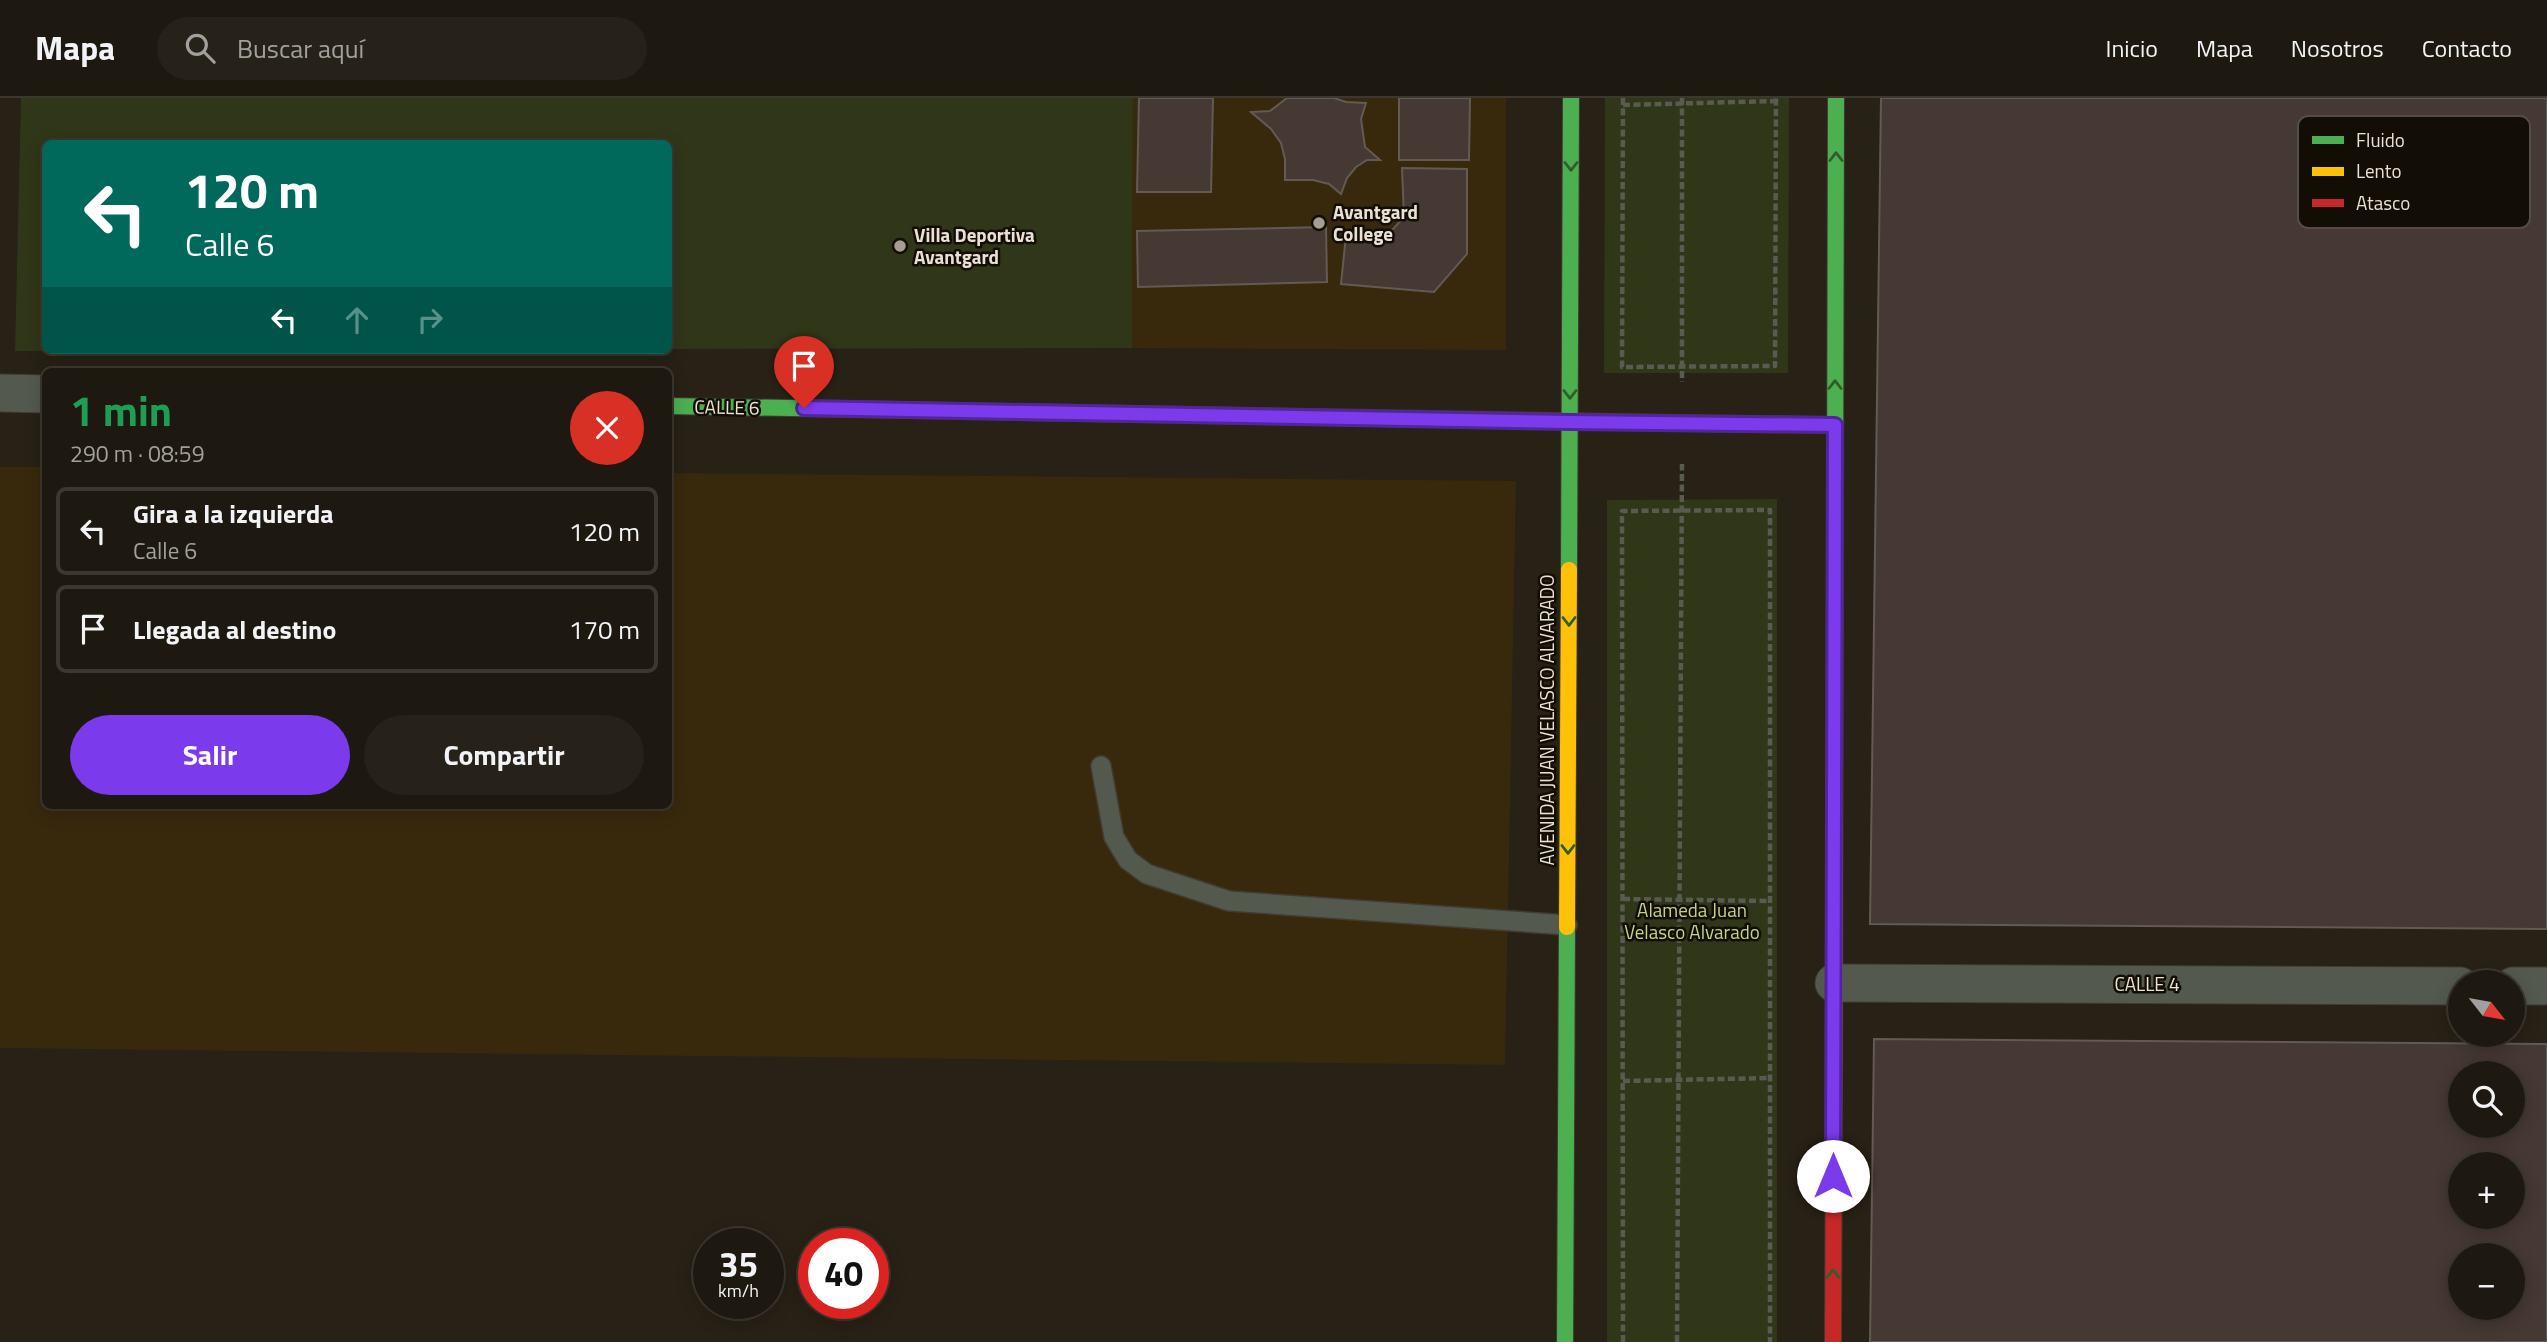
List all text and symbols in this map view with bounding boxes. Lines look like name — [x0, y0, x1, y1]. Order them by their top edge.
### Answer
search box — [157, 17, 647, 80]
text: Mapa — [35, 23, 115, 73]
icon: search — [181, 29, 219, 67]
text: Buscar aquí — [237, 29, 364, 68]
text: Inicio — [2106, 30, 2158, 66]
text: Mapa — [2196, 30, 2253, 66]
text: Nosotros — [2291, 30, 2384, 66]
text: Contacto — [2422, 30, 2512, 66]
legend — [2298, 116, 2530, 228]
text: Fluido — [2356, 125, 2405, 154]
text: 120 m — [185, 152, 319, 227]
one-way arrow — [1828, 152, 1844, 162]
text: Lento — [2356, 156, 2401, 185]
one-way arrow — [1563, 161, 1579, 172]
icon: left — [70, 168, 161, 259]
text: Atasco — [2356, 188, 2410, 217]
place label: Avantgard College — [1333, 197, 1418, 248]
marker: Avantgard College — [1311, 215, 1327, 231]
text: Calle 6 — [185, 220, 274, 268]
place label: Villa Deportiva Avantgard — [914, 220, 1035, 271]
marker: Villa Deportiva Avantgard — [892, 238, 908, 254]
icon: left — [265, 301, 303, 339]
icon: ahead — [338, 301, 376, 339]
icon: right — [411, 301, 449, 339]
pin — [774, 336, 834, 408]
icon: arrive — [785, 347, 823, 385]
text: 1 min — [70, 378, 172, 442]
one-way arrow — [1827, 379, 1843, 390]
one-way arrow — [1562, 389, 1578, 399]
button: close — [570, 391, 644, 465]
street label: CALLE 6 — [694, 391, 760, 422]
text: 290 m · 08:59 — [70, 436, 205, 471]
text: Gira a la izquierda — [133, 494, 334, 533]
icon: left — [74, 512, 112, 550]
text: 120 m — [569, 512, 640, 551]
text: Calle 6 — [133, 533, 197, 568]
street label: AVENIDA JUAN VELASCO ALVARADO — [1532, 574, 1561, 866]
icon: arrive — [74, 610, 112, 648]
text: Llegada al destino — [133, 610, 336, 649]
text: 170 m — [569, 610, 640, 649]
one-way arrow — [1561, 616, 1577, 627]
button: Salir — [70, 715, 350, 795]
button: Compartir — [364, 715, 644, 795]
one-way arrow — [1560, 844, 1576, 854]
park label: Alameda Juan Velasco Alvarado — [1624, 895, 1760, 946]
street label: CALLE 4 — [2114, 969, 2180, 998]
north arrow — [2448, 970, 2525, 1046]
map controls — [2448, 970, 2525, 1320]
button: search — [2448, 1061, 2525, 1138]
position arrow — [1796, 1139, 1870, 1213]
button: + — [2448, 1152, 2525, 1229]
speed limit sign: 40 — [798, 1228, 889, 1319]
text: 35 — [719, 1237, 758, 1291]
button: − — [2448, 1243, 2525, 1320]
one-way arrow — [1825, 1268, 1841, 1279]
text: km/h — [718, 1277, 759, 1304]

